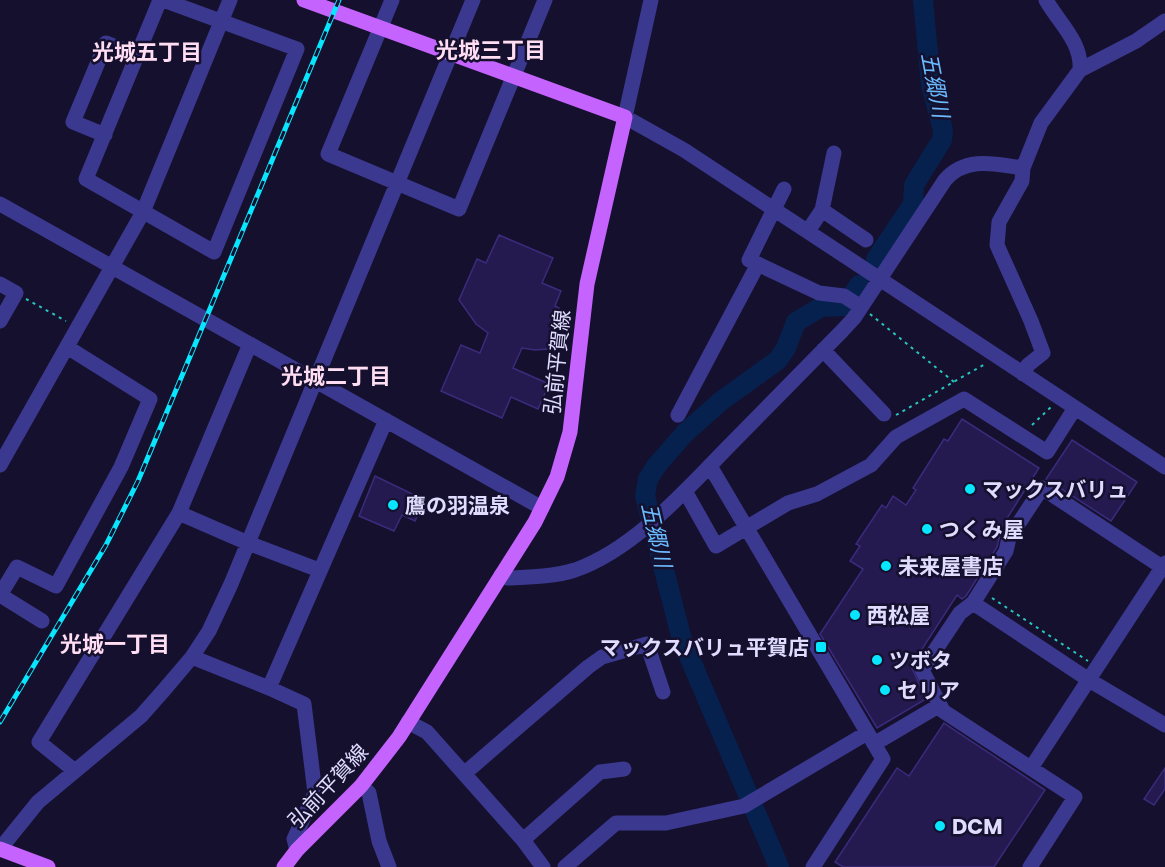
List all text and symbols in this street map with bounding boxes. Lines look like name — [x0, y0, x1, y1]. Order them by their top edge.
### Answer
district label: 光城三丁目 — [436, 35, 546, 66]
district label: 光城五丁目 — [92, 37, 202, 68]
water label: 五郷川 — [913, 50, 957, 122]
street label: 弘前平賀線 — [537, 308, 577, 416]
district label: 光城二丁目 — [281, 361, 391, 392]
place label: マックスバリュ — [982, 475, 1128, 504]
marker: マックスバリュ — [963, 482, 977, 496]
place label: 鷹の羽温泉 — [405, 491, 510, 520]
marker: 鷹の羽温泉 — [386, 498, 400, 512]
water label: 五郷川 — [633, 499, 679, 573]
place label: つくみ屋 — [939, 515, 1024, 544]
marker: つくみ屋 — [920, 522, 934, 536]
place label: 未来屋書店 — [898, 552, 1003, 581]
marker: 未来屋書店 — [879, 559, 893, 573]
place label: 西松屋 — [867, 601, 930, 630]
marker: 西松屋 — [848, 608, 862, 622]
district label: 光城一丁目 — [60, 629, 170, 660]
place label: マックスバリュ平賀店 — [600, 633, 809, 662]
marker: マックスバリュ平賀店 — [814, 640, 828, 654]
place label: ツボタ — [889, 646, 952, 675]
marker: ツボタ — [870, 653, 884, 667]
place label: セリア — [897, 676, 960, 705]
marker: セリア — [878, 683, 892, 697]
street label: 弘前平賀線 — [282, 738, 374, 834]
place label: DCM — [952, 812, 1003, 841]
marker: DCM — [933, 819, 947, 833]

